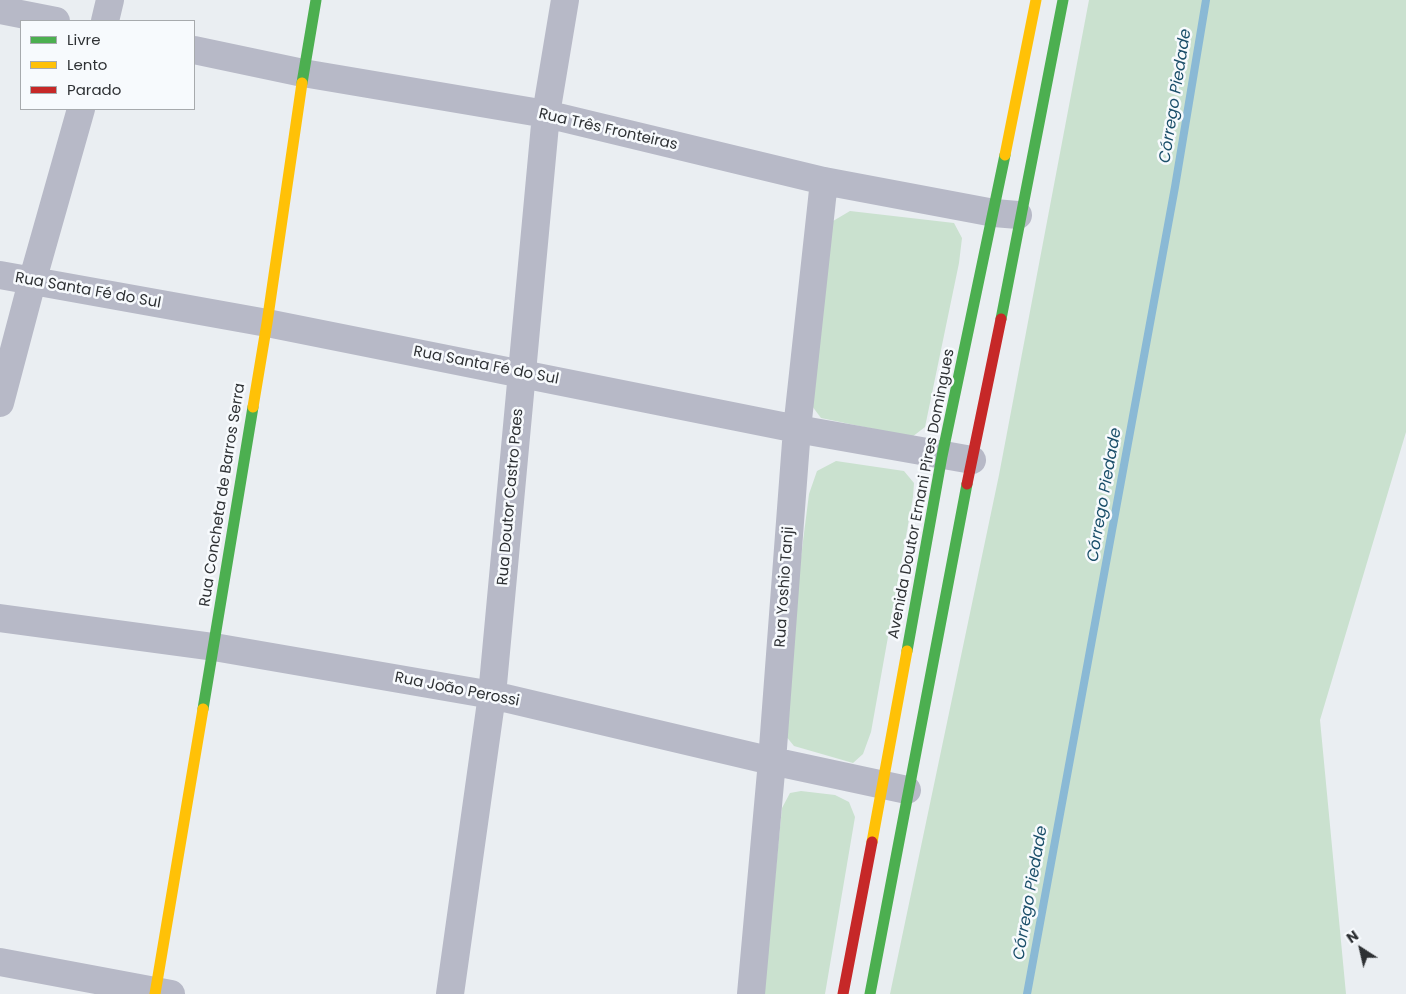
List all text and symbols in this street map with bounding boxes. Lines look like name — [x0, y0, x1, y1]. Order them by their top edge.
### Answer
legend — [20, 20, 195, 110]
water label: Córrego Piedade — [1156, 27, 1196, 165]
text: Livre — [67, 29, 100, 50]
text: Lento — [67, 54, 107, 75]
text: Parado — [67, 79, 121, 100]
street label: Rua Três Fronteiras — [537, 105, 679, 155]
street label: Rua Santa Fé do Sul — [14, 269, 162, 313]
street label: Rua Santa Fé do Sul — [412, 343, 560, 389]
street label: Avenida Doutor Ernani Pires Domingues — [885, 347, 959, 641]
street label: Rua Concheta de Barros Serra — [196, 382, 250, 608]
street label: Rua Doutor Castro Paes — [494, 408, 528, 586]
water label: Córrego Piedade — [1084, 426, 1126, 564]
street label: Rua Yoshio Tanji — [772, 526, 798, 648]
street label: Rua João Perossi — [393, 669, 521, 711]
water label: Córrego Piedade — [1010, 824, 1052, 962]
north arrow — [1336, 924, 1386, 974]
text: N — [1342, 926, 1362, 948]

